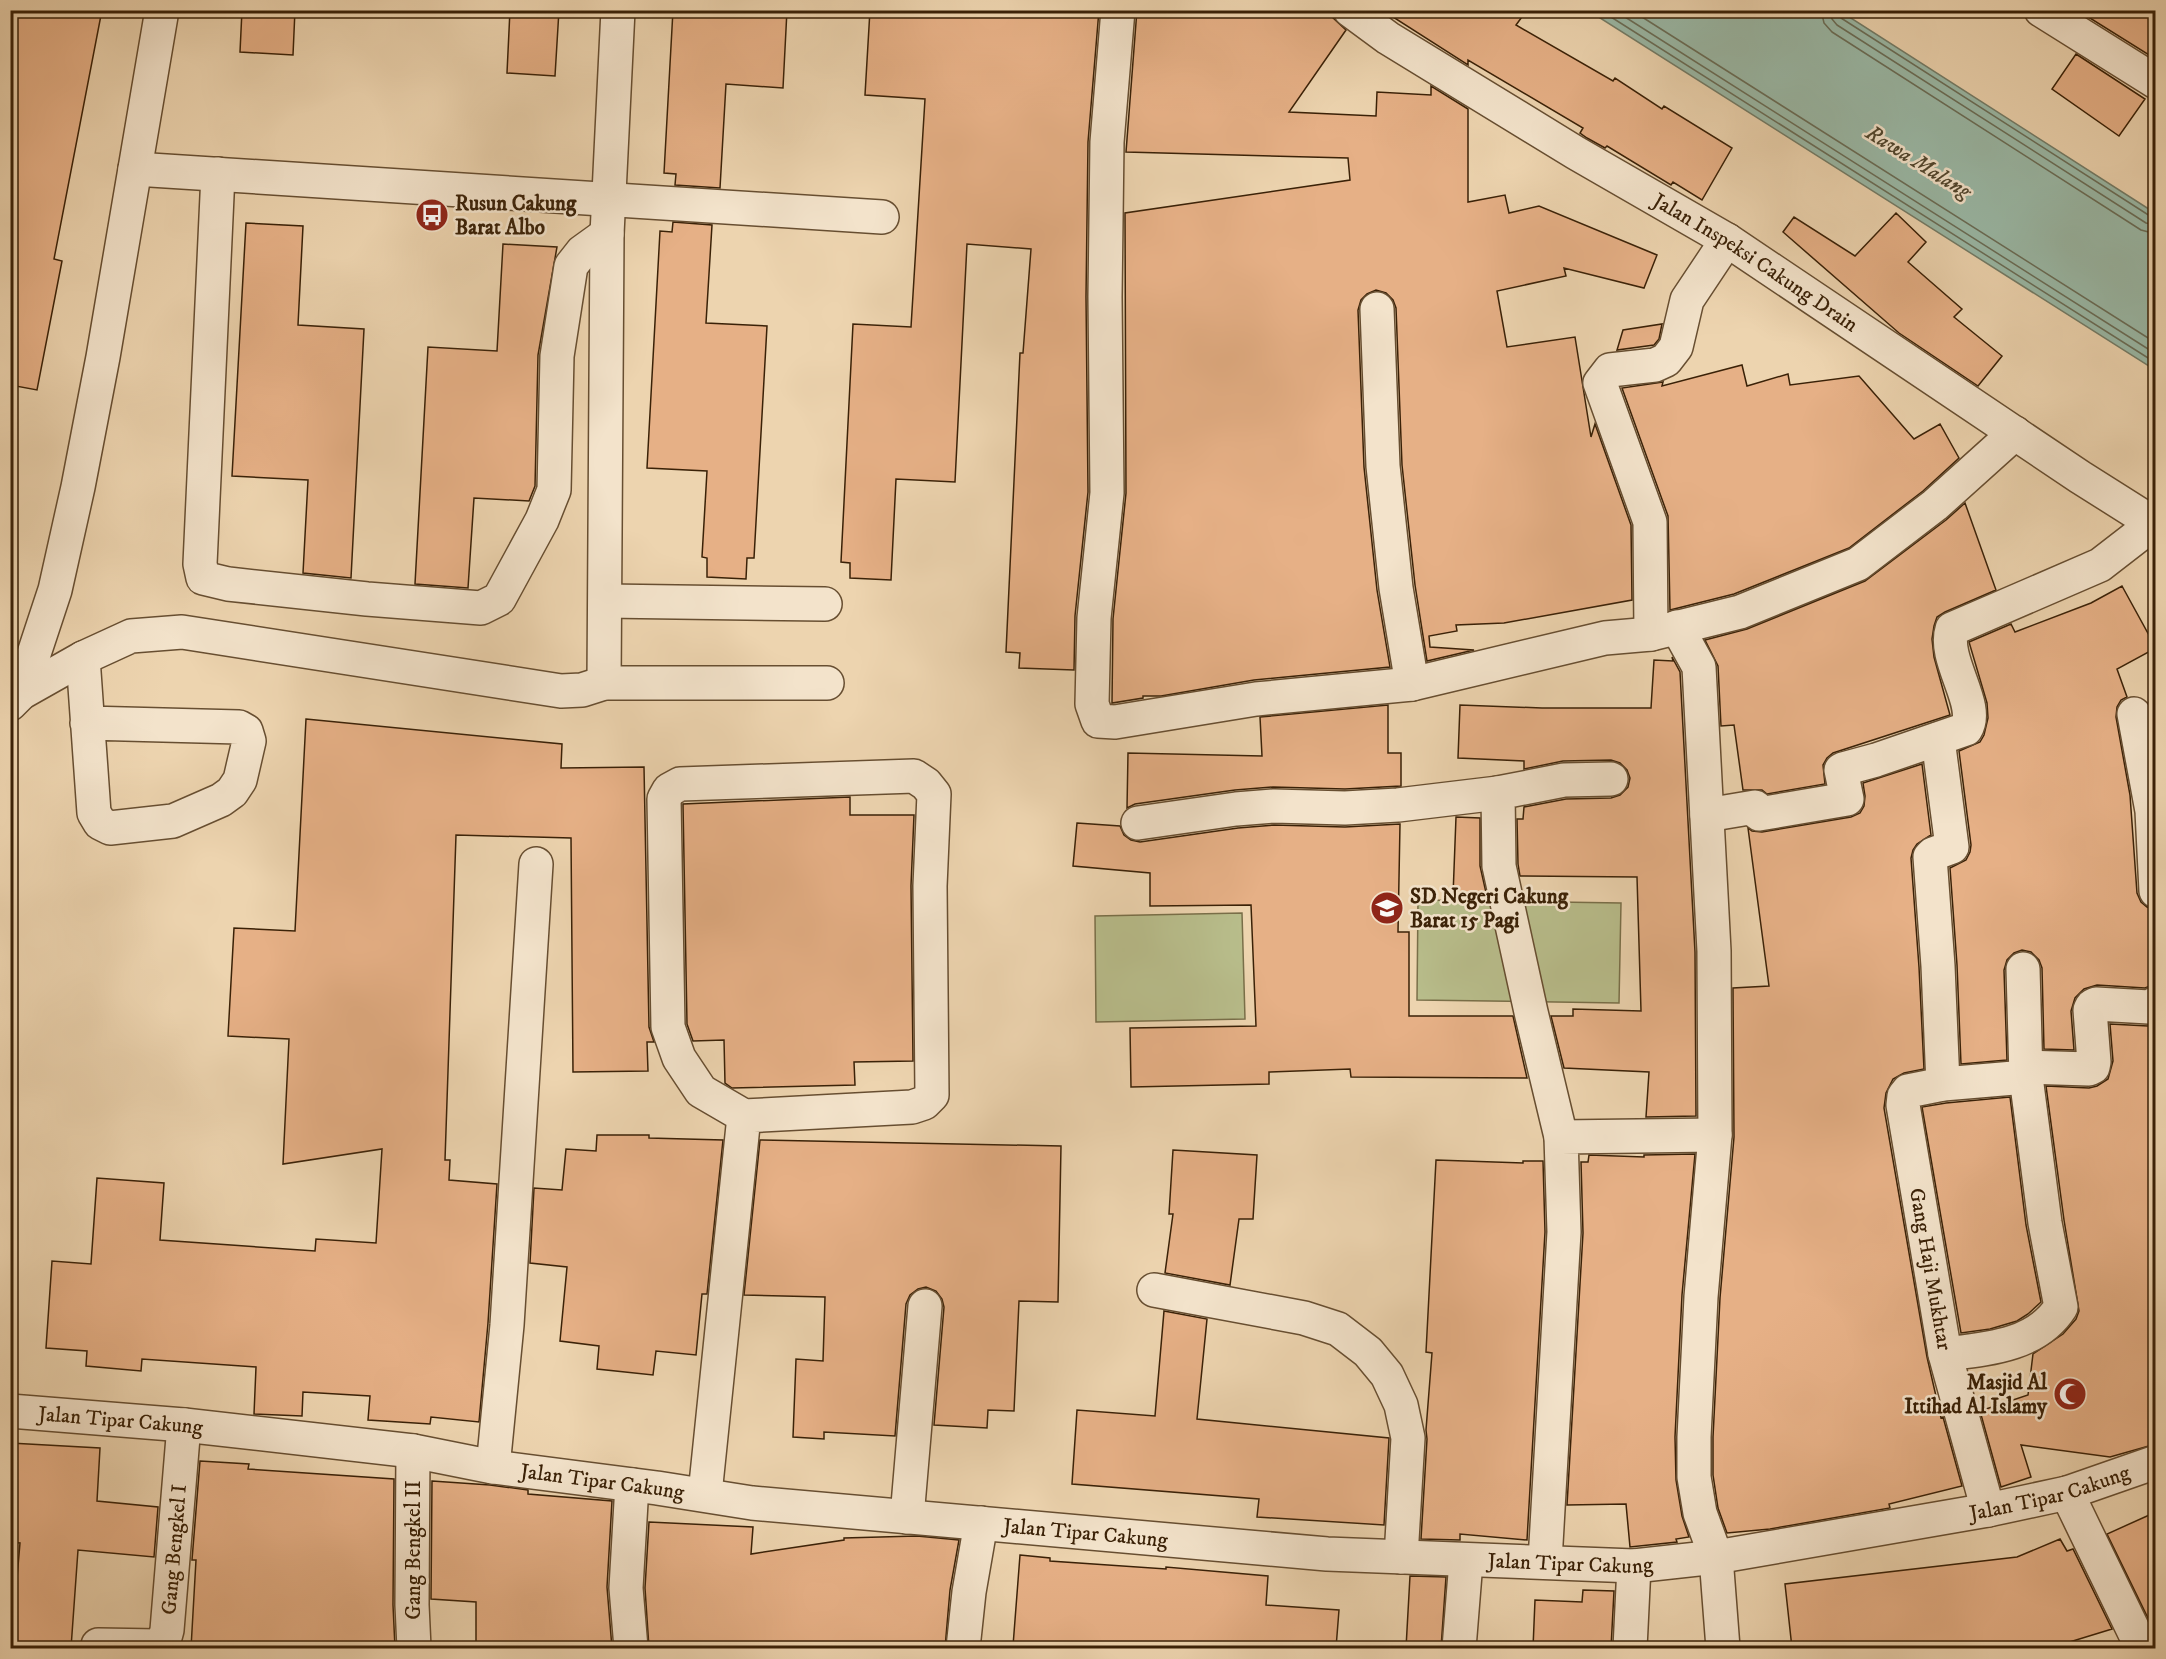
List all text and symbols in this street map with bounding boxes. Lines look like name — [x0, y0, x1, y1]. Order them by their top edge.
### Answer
water label: Rawa Malang — [1860, 119, 1978, 206]
street label: Jalan Inspeksi Cakung Drain — [1646, 187, 1863, 338]
place label: Rusun Cakung Barat Albo — [455, 191, 577, 241]
bus stop icon: Rusun Cakung Barat Albo — [414, 197, 450, 233]
place label: SD Negeri Cakung Barat 15 Pagi — [1410, 884, 1569, 934]
school or university icon: SD Negeri Cakung Barat 15 Pagi — [1369, 890, 1405, 926]
street label: Gang Haji Mukhtar — [1903, 1186, 1957, 1353]
place label: Masjid Al Ittihad Al Islamy — [1904, 1370, 2048, 1420]
mosque icon: Masjid Al Ittihad Al Islamy — [2052, 1376, 2088, 1412]
street label: Jalan Tipar Cakung — [35, 1401, 205, 1441]
street label: Jalan Tipar Cakung — [517, 1458, 687, 1506]
street label: Jalan Tipar Cakung — [1966, 1460, 2134, 1527]
street label: Gang Bengkel II — [401, 1480, 427, 1620]
street label: Gang Bengkel I — [156, 1483, 193, 1616]
street label: Jalan Tipar Cakung — [1000, 1513, 1170, 1554]
street label: Jalan Tipar Cakung — [1485, 1548, 1655, 1580]

